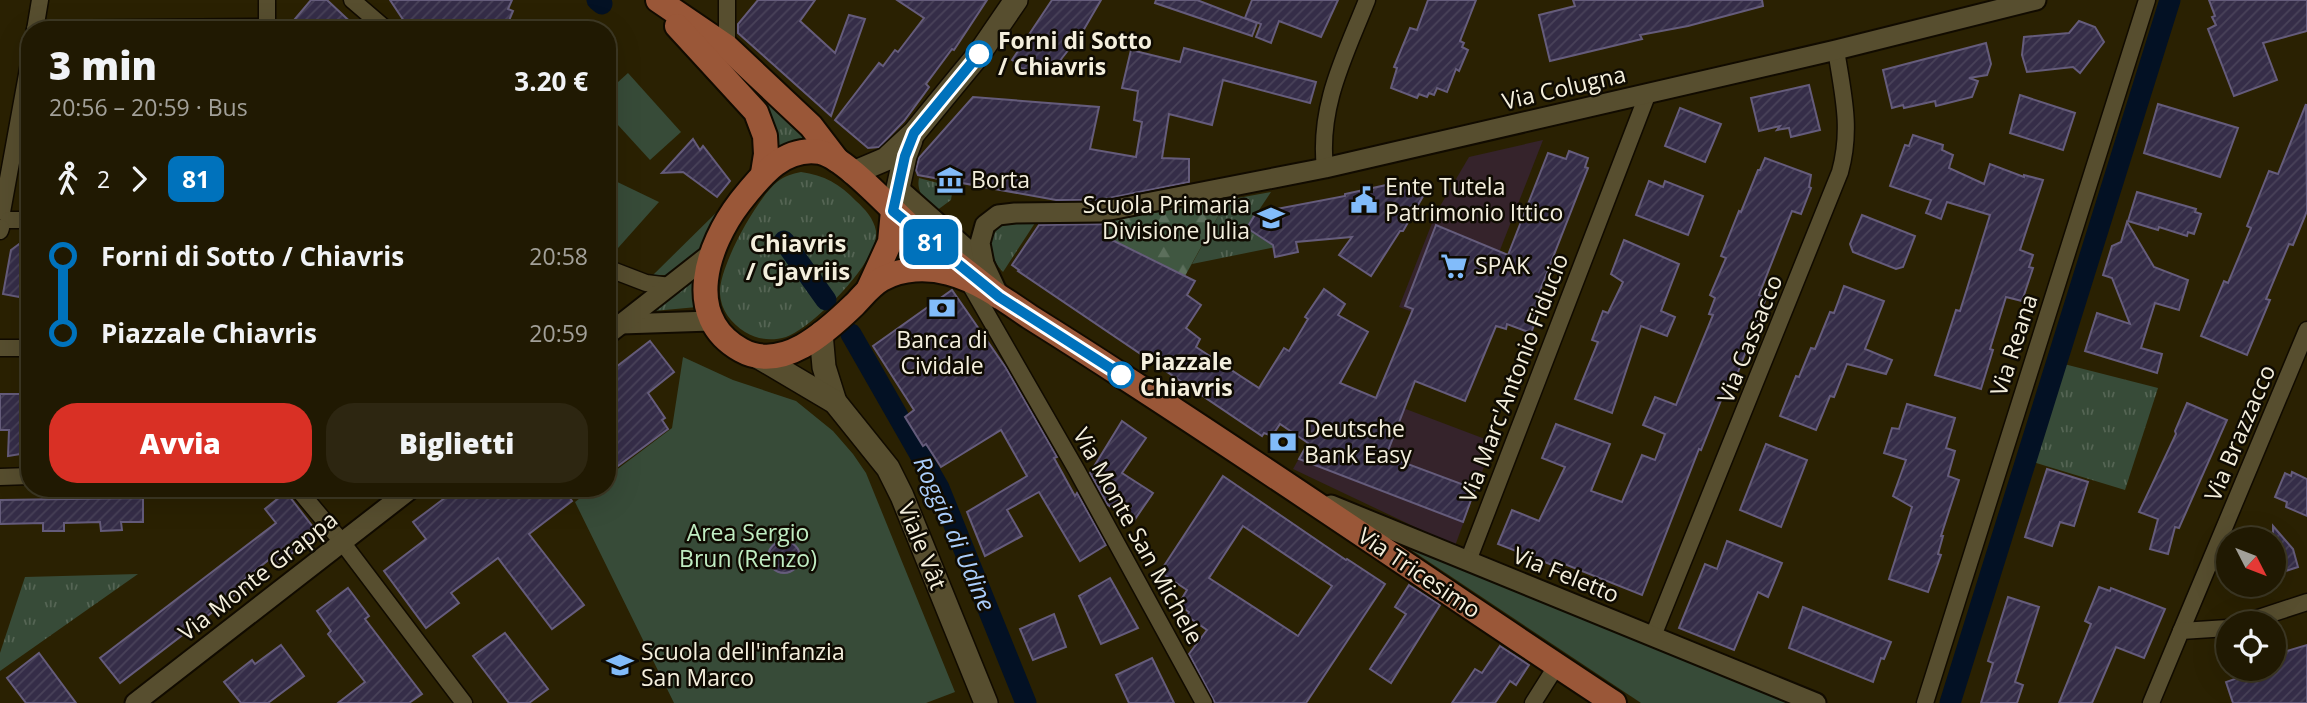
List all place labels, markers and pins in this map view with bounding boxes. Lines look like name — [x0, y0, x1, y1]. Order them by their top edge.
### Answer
place label: Forni di Sotto / Chiavris — [998, 24, 1152, 82]
marker: Forni di Sotto / Chiavris — [966, 41, 992, 67]
place label: Borta — [971, 163, 1030, 195]
museum icon: Borta — [935, 165, 965, 195]
place label: Ente Tutela Patrimonio Ittico — [1385, 170, 1563, 228]
public building icon: Ente Tutela Patrimonio Ittico — [1349, 185, 1379, 215]
place label: Scuola Primaria Divisione Julia — [1083, 188, 1250, 246]
school or university icon: Scuola Primaria Divisione Julia — [1256, 203, 1286, 233]
place label: SPAK — [1475, 249, 1531, 281]
supermarket icon: SPAK — [1439, 251, 1469, 281]
bank icon: Banca di Cividale — [927, 293, 957, 323]
place label: Banca di Cividale — [896, 323, 988, 381]
place label: Piazzale Chiavris — [1140, 345, 1233, 403]
marker: Piazzale Chiavris — [1108, 362, 1134, 388]
place label: Deutsche Bank Easy — [1304, 412, 1412, 470]
bank icon: Deutsche Bank Easy — [1268, 427, 1298, 457]
place label: Scuola dell'infanzia San Marco — [641, 635, 845, 693]
school or university icon: Scuola dell'infanzia San Marco — [605, 650, 635, 680]

